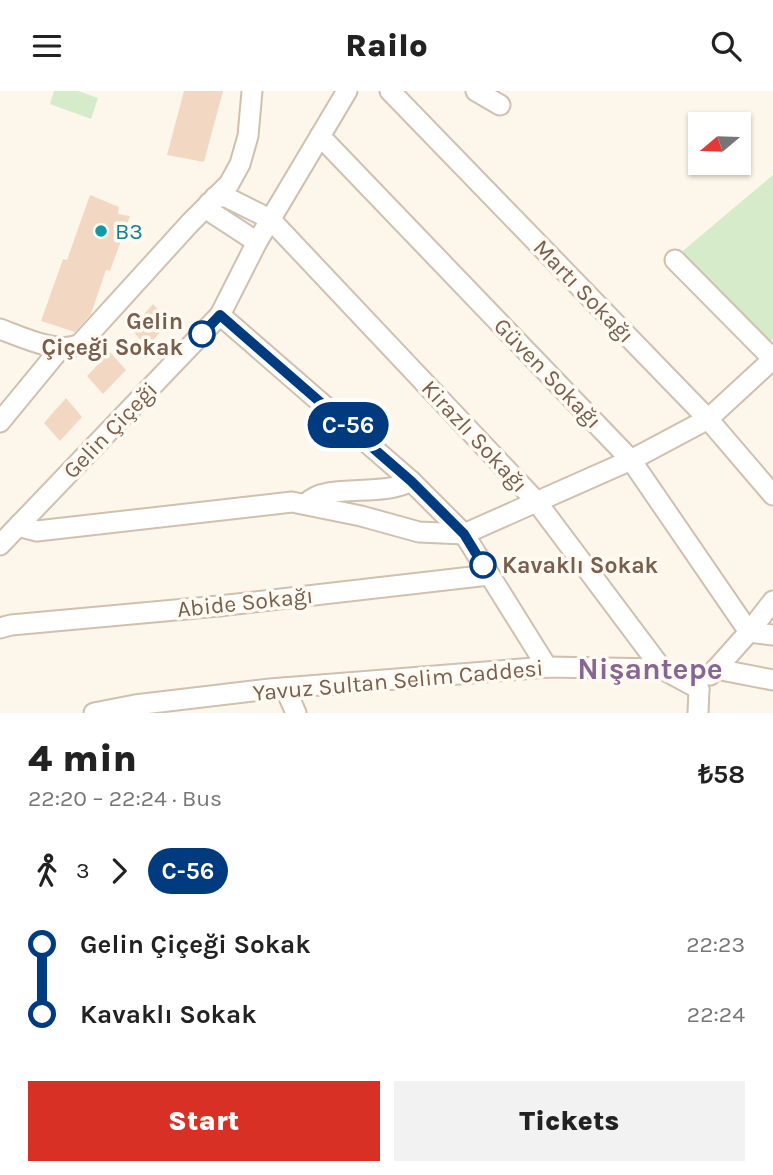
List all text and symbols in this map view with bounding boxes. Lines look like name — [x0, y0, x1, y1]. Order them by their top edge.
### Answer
icon: menu — [28, 27, 66, 65]
text: Railo — [345, 27, 428, 64]
icon: search — [707, 27, 745, 65]
north arrow — [688, 112, 751, 175]
map controls — [688, 112, 751, 175]
place label: B3 — [115, 218, 143, 245]
marker: B3 — [93, 223, 109, 239]
street label: Martı Sokağı — [528, 234, 640, 349]
place label: Gelin Çiçeği Sokak — [41, 308, 183, 361]
street label: Güven Sokağı — [488, 312, 607, 434]
marker: Gelin Çiçeği Sokak — [189, 321, 215, 347]
street label: Kirazlı Sokağı — [416, 375, 533, 498]
street label: Gelin Çiçeği — [58, 376, 163, 484]
line badge: C-56 — [299, 402, 397, 448]
text: C-56 — [322, 411, 374, 439]
marker: Kavaklı Sokak — [470, 552, 496, 578]
place label: Kavaklı Sokak — [502, 552, 659, 579]
street label: Abide Sokağı — [176, 582, 314, 623]
district label: Nişantepe — [577, 651, 723, 687]
street label: Yavuz Sultan Selim Caddesi — [252, 654, 544, 707]
text: 4 min — [28, 736, 137, 781]
text: ₺58 — [698, 759, 745, 790]
text: 22:20 – 22:24 · Bus — [28, 785, 222, 812]
icon: walk — [28, 852, 66, 890]
icon: forward — [100, 852, 138, 890]
text: 3 — [76, 857, 90, 884]
text: C-56 — [162, 857, 214, 885]
text: Gelin Çiçeği Sokak — [80, 929, 311, 960]
text: 22:23 — [686, 931, 745, 958]
text: Kavaklı Sokak — [80, 999, 257, 1030]
text: 22:24 — [687, 1001, 745, 1028]
button: Start — [28, 1081, 380, 1161]
button: Tickets — [394, 1081, 745, 1161]

